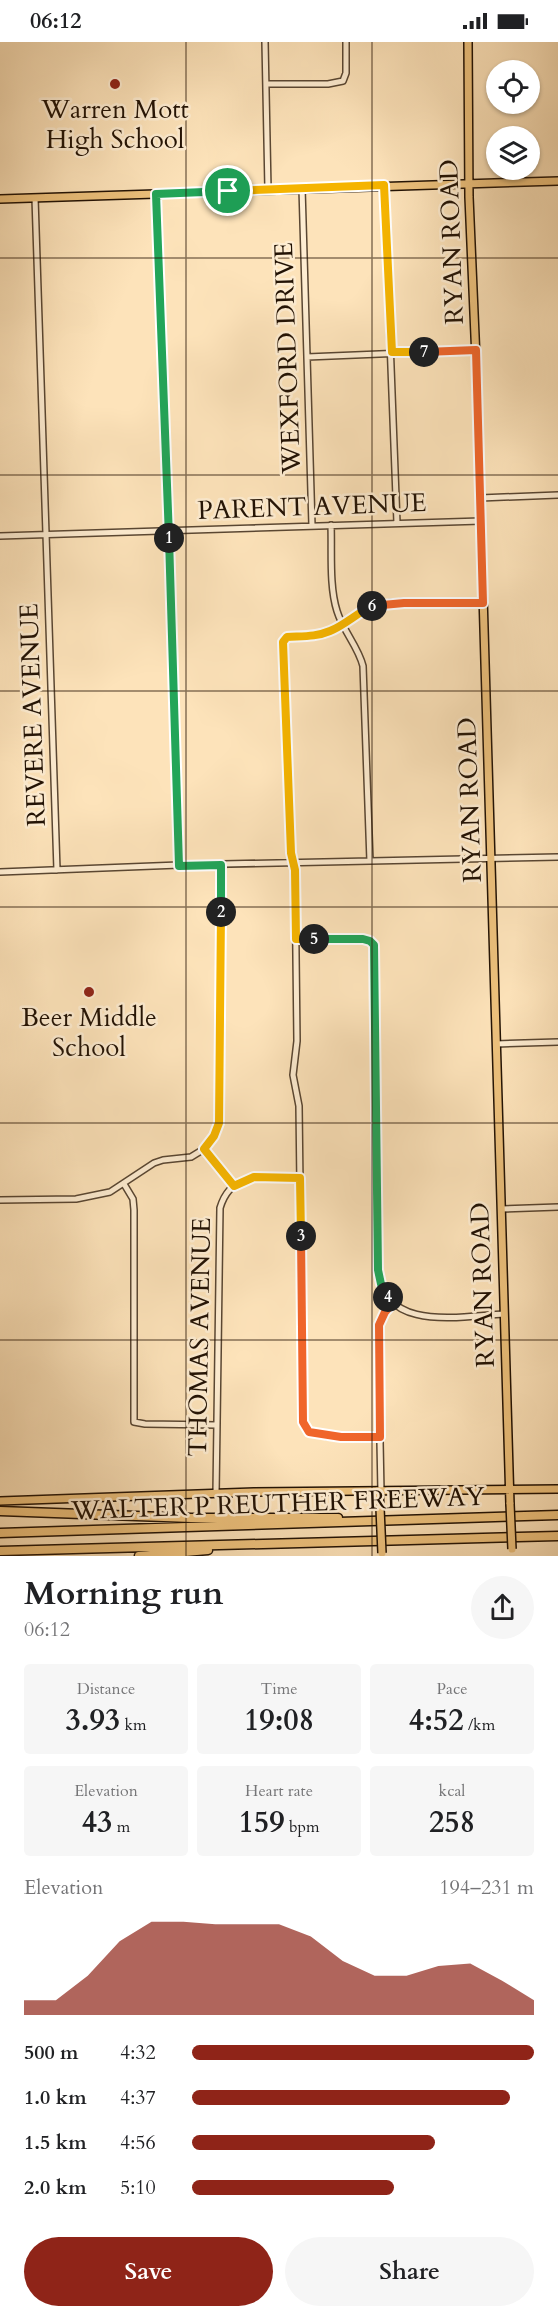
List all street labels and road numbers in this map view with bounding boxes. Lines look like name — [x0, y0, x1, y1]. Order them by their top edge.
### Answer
street label: RYAN ROAD — [431, 159, 472, 325]
street label: WEXFORD DRIVE — [266, 242, 309, 475]
street label: PARENT AVENUE — [197, 485, 427, 528]
street label: REVERE AVENUE — [11, 603, 54, 827]
street label: RYAN ROAD — [449, 717, 490, 883]
street label: RYAN ROAD — [462, 1202, 503, 1368]
street label: THOMAS AVENUE — [180, 1217, 219, 1457]
street label: WALTER P REUTHER FREEWAY — [69, 1479, 486, 1528]

